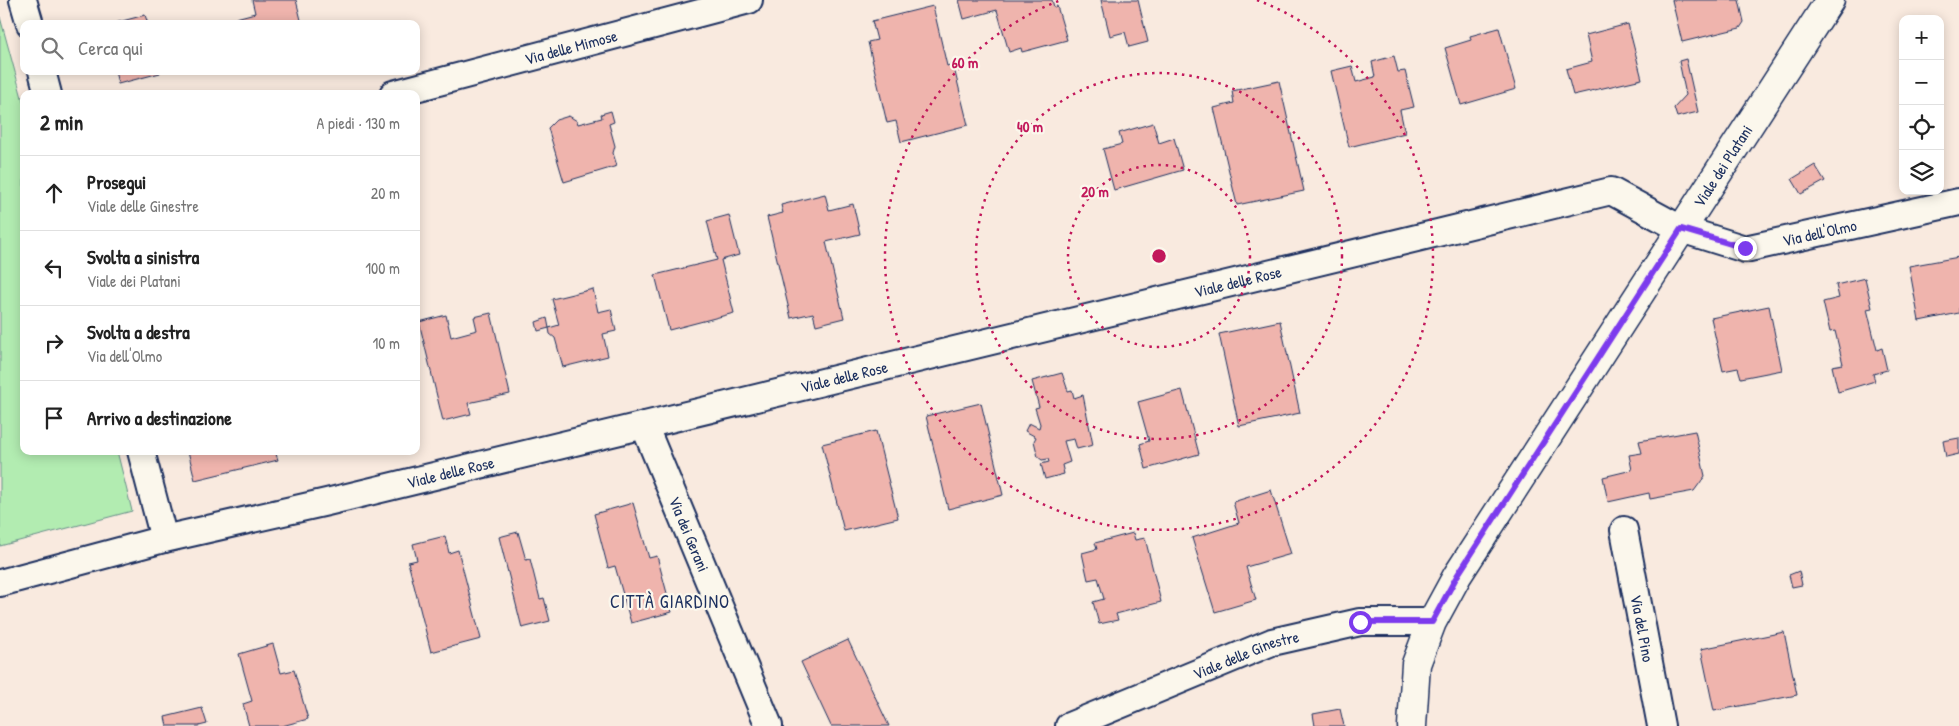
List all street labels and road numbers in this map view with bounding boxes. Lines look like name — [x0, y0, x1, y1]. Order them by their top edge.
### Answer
street label: Via delle Mimose — [522, 24, 620, 70]
street label: Viale dei Platani — [1688, 120, 1757, 211]
street label: Via dell'Olmo — [1780, 214, 1859, 251]
street label: Viale delle Rose — [1192, 260, 1284, 303]
street label: Viale delle Rose — [798, 355, 891, 398]
street label: Viale delle Rose — [405, 451, 497, 493]
street label: Via dei Gerani — [664, 493, 715, 575]
street label: Via del Pino — [1625, 593, 1660, 664]
street label: Viale delle Ginestre — [1190, 625, 1302, 685]

